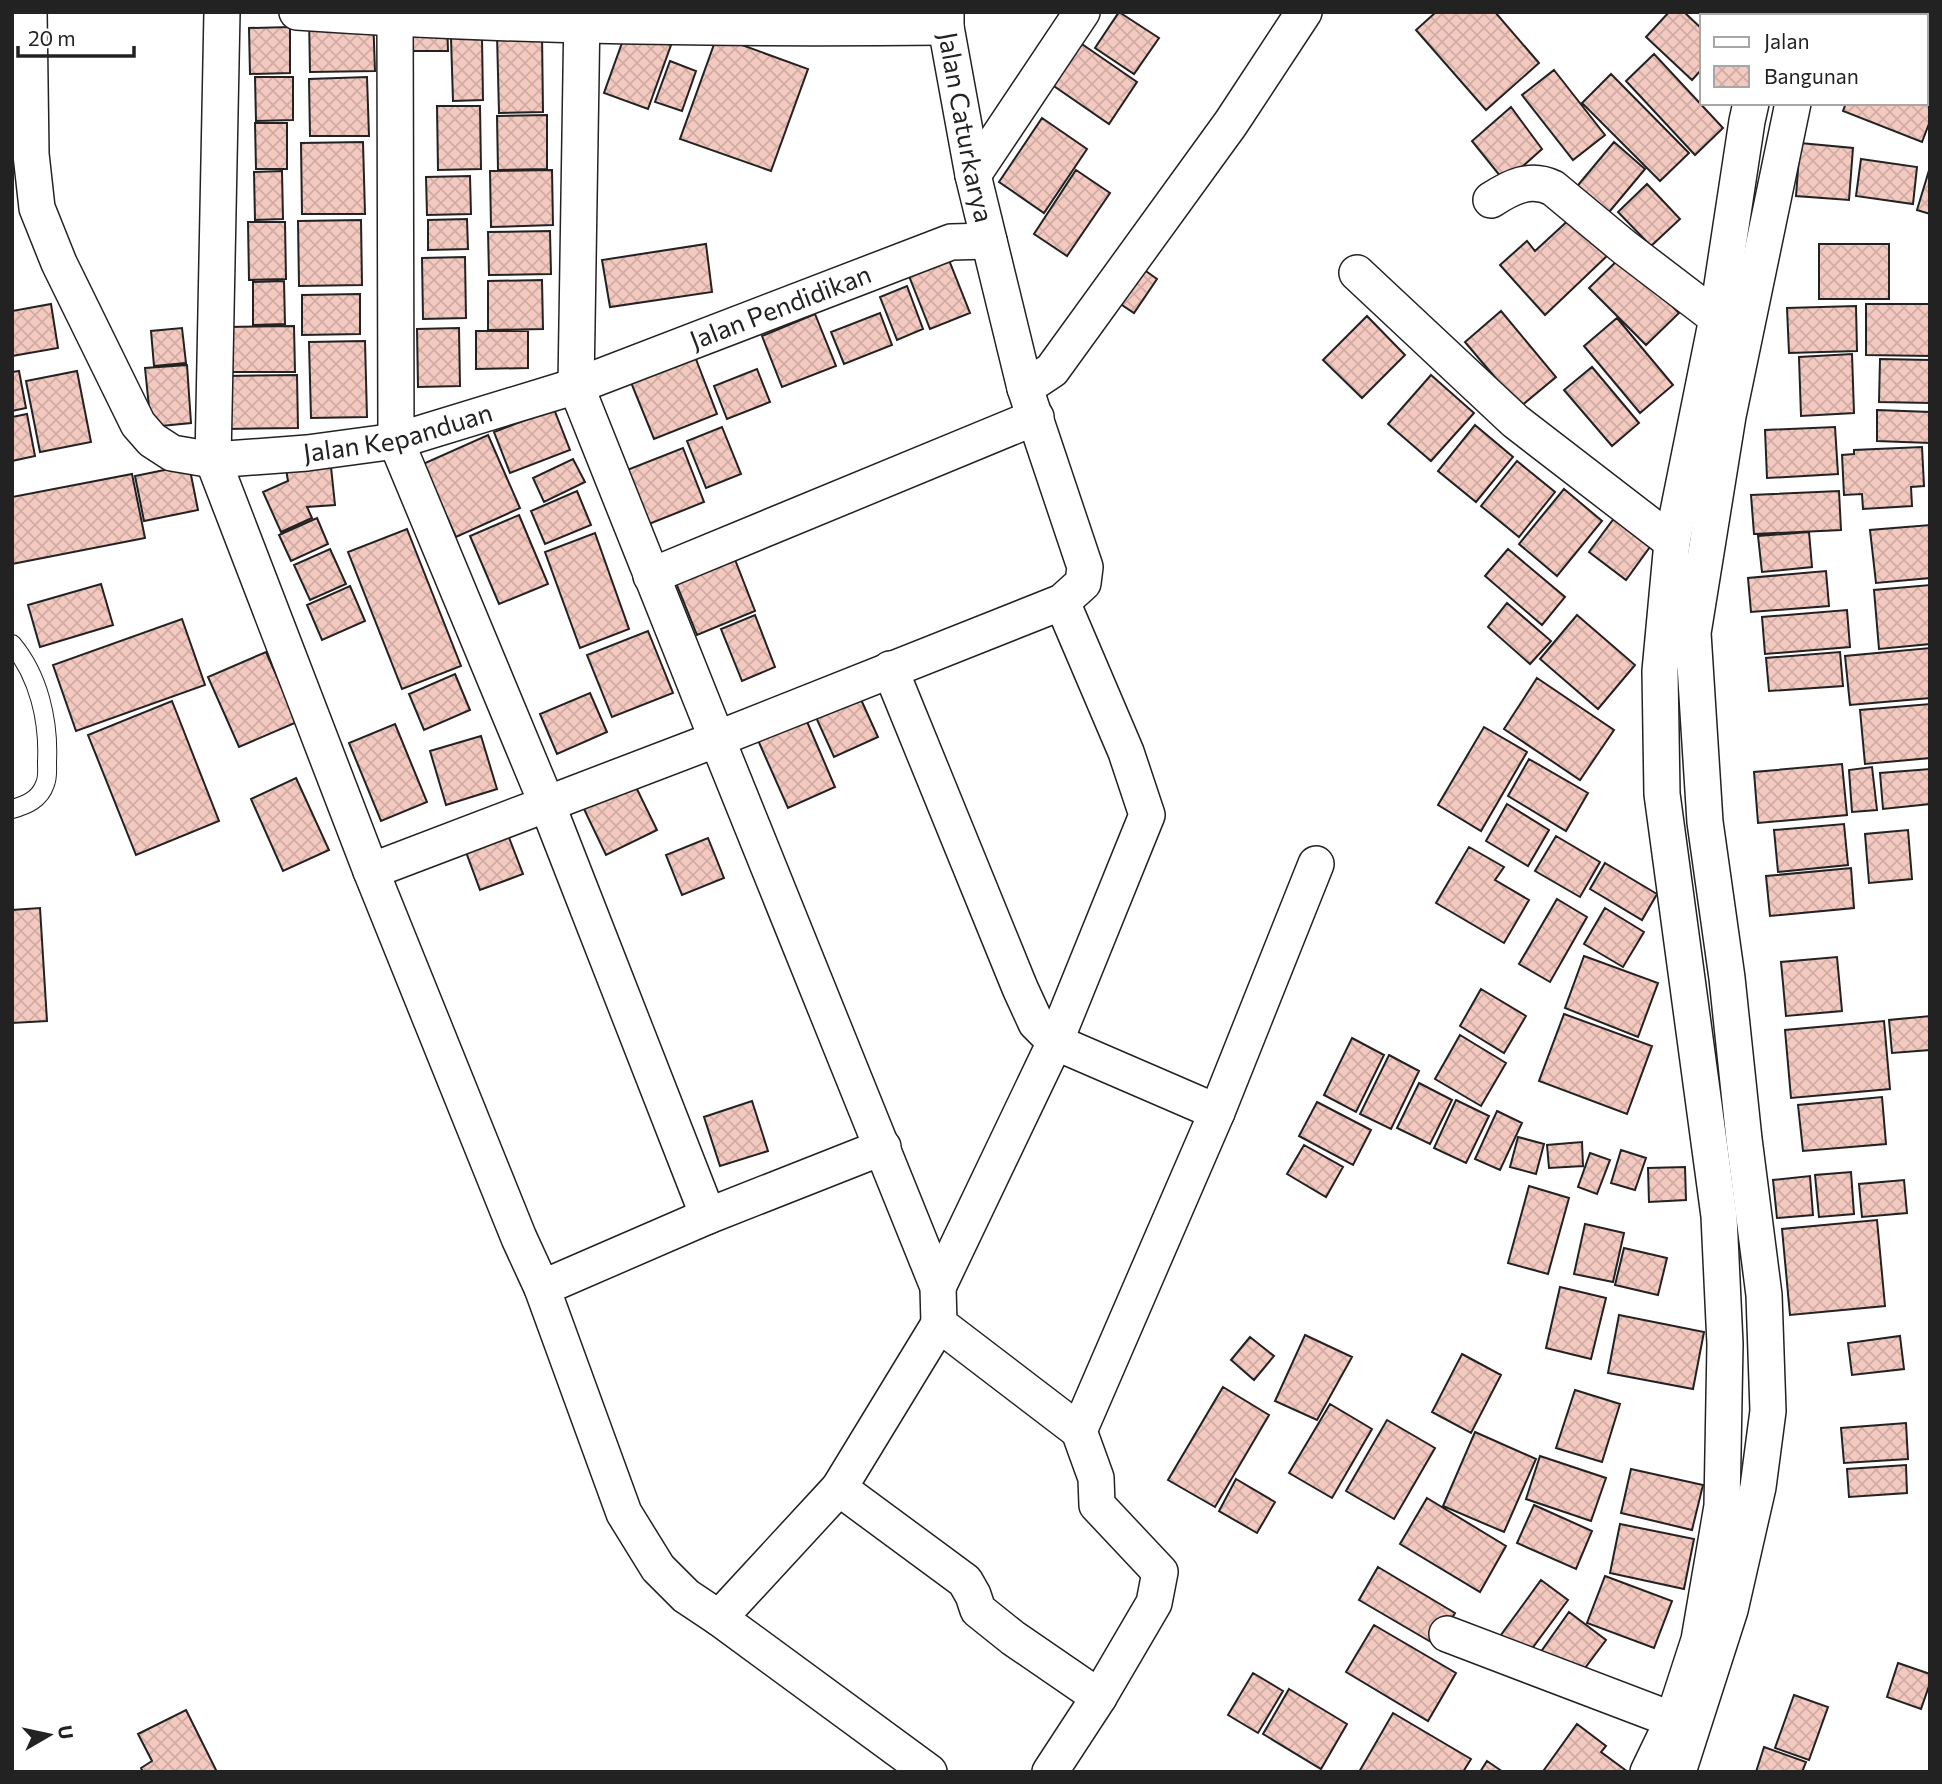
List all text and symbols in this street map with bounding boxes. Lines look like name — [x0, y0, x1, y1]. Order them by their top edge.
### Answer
scale bar — [18, 14, 133, 58]
legend — [1700, 14, 1928, 105]
text: 20 m — [28, 25, 76, 50]
text: Jalan — [1764, 28, 1809, 53]
street label: Jalan Caturkarya — [933, 29, 1001, 225]
text: Bangunan — [1764, 63, 1859, 88]
street label: Jalan Pendidikan — [685, 257, 875, 355]
street label: Jalan Kepanduan — [301, 396, 496, 467]
north arrow — [14, 1700, 84, 1770]
text: U — [54, 1724, 79, 1741]

